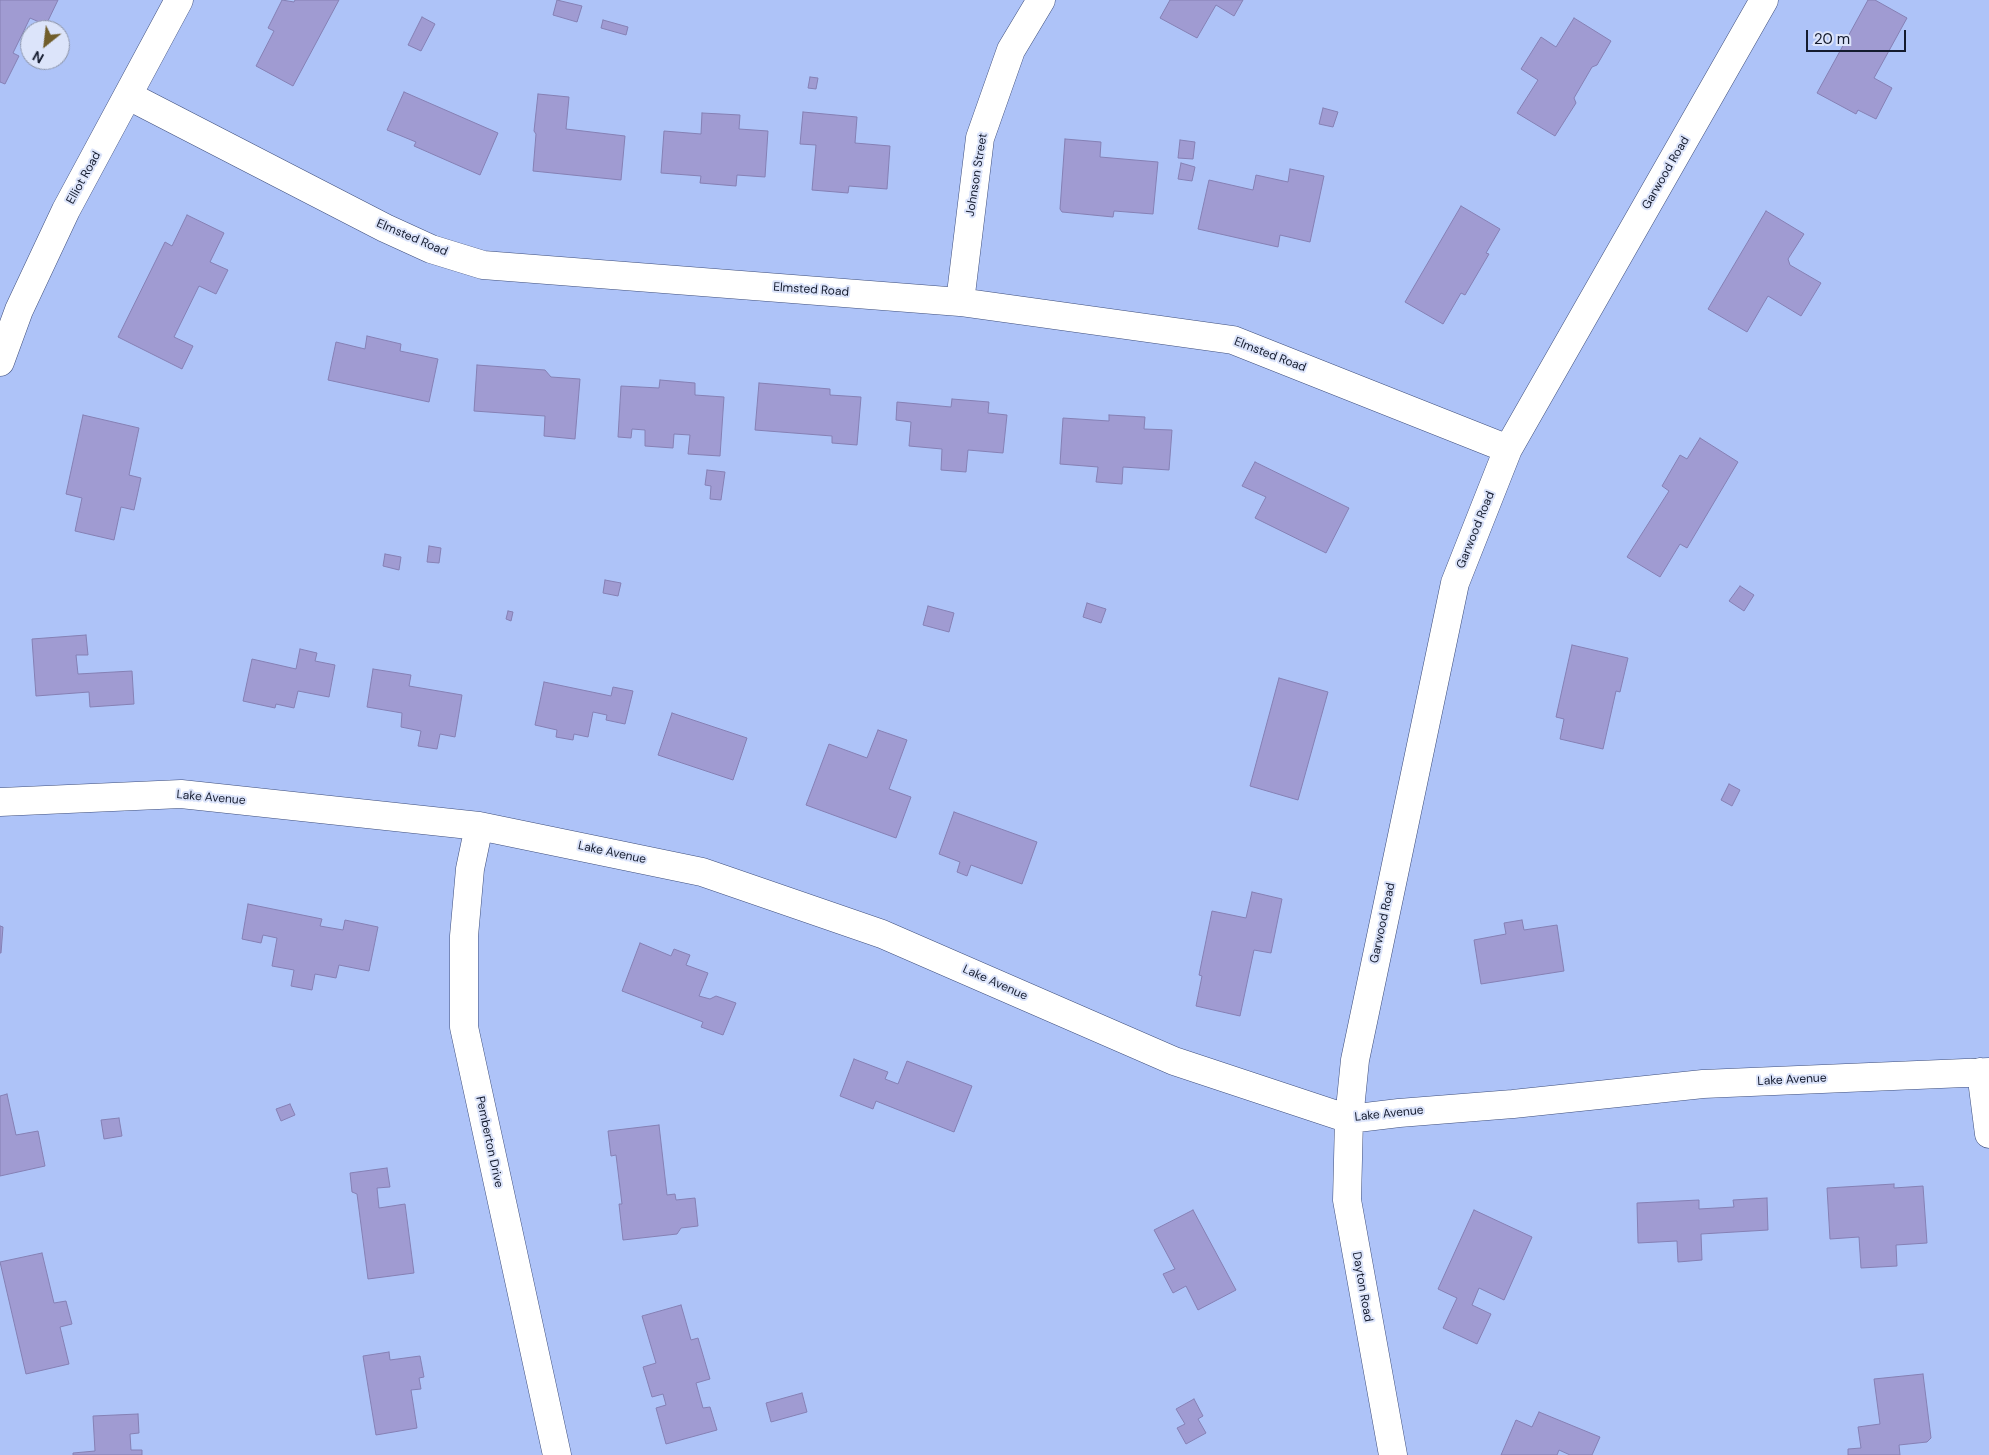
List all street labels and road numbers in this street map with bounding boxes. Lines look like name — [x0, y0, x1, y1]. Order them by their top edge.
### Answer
street label: Johnson Street — [963, 132, 991, 218]
street label: Garwood Road — [1639, 134, 1693, 212]
street label: Elliot Road — [64, 149, 104, 207]
street label: Elmsted Road — [374, 217, 450, 259]
street label: Elmsted Road — [773, 280, 849, 300]
street label: Elmsted Road — [1232, 335, 1308, 375]
street label: Garwood Road — [1454, 489, 1498, 571]
street label: Lake Avenue — [176, 788, 246, 808]
street label: Lake Avenue — [577, 839, 647, 867]
street label: Garwood Road — [1367, 881, 1399, 965]
street label: Lake Avenue — [960, 962, 1030, 1004]
street label: Lake Avenue — [1757, 1071, 1827, 1089]
street label: Pemberton Drive — [472, 1095, 506, 1189]
street label: Lake Avenue — [1354, 1103, 1424, 1125]
street label: Dayton Road — [1349, 1251, 1375, 1323]

